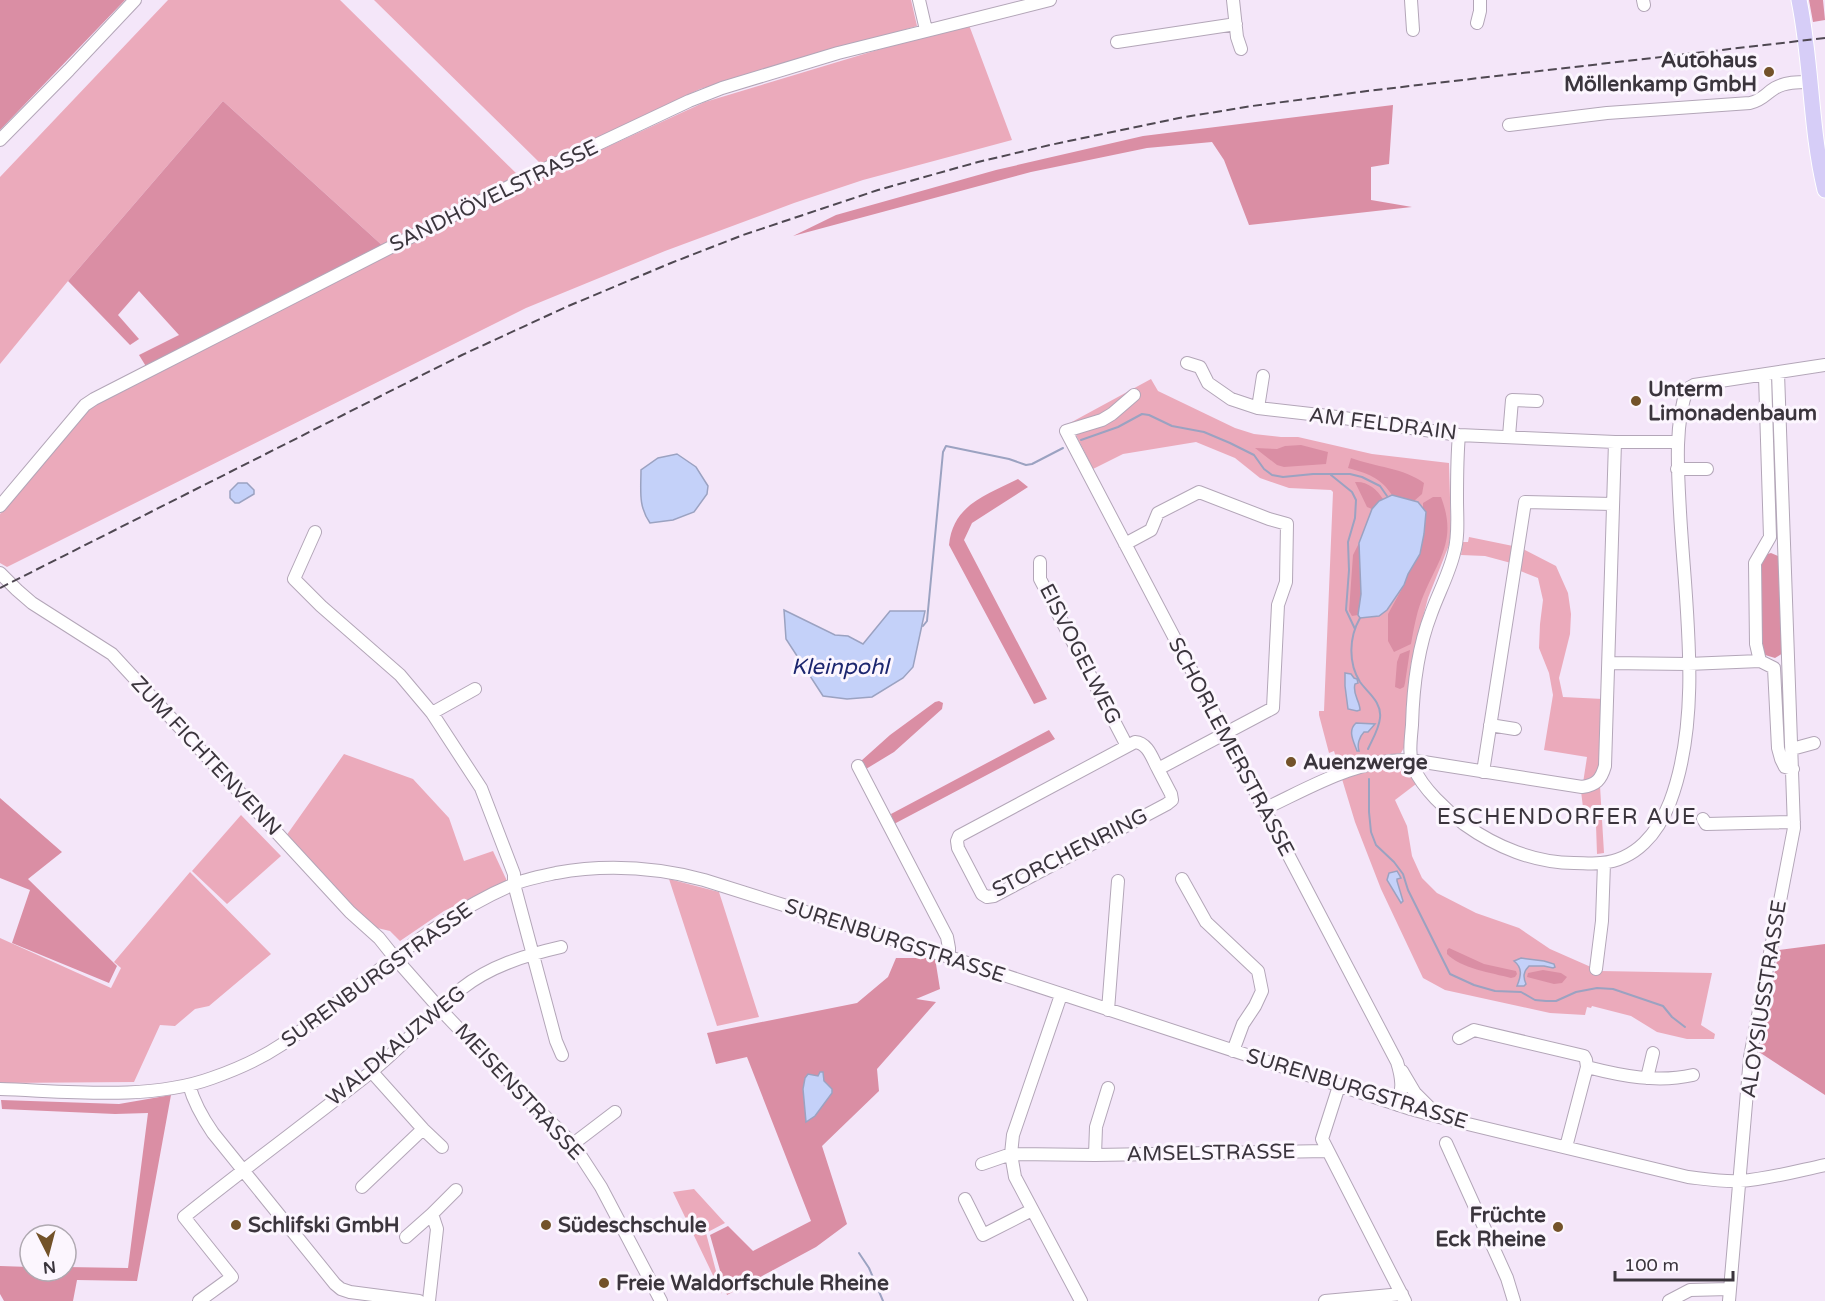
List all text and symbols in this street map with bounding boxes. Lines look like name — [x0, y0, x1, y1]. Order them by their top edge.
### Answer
place label: Autohaus Möllenkamp GmbH — [1564, 48, 1757, 97]
marker: Autohaus Möllenkamp GmbH — [1762, 65, 1776, 79]
street label: SANDHÖVELSTRASSE — [386, 135, 602, 257]
place label: Unterm Limonadenbaum — [1648, 377, 1817, 426]
marker: Unterm Limonadenbaum — [1629, 394, 1643, 408]
street label: AM FELDRAIN — [1308, 403, 1458, 445]
street label: EISVOGELWEG — [1034, 580, 1126, 728]
street label: SCHORLEMERSTRASSE — [1163, 633, 1299, 861]
water label: Kleinpohl — [791, 654, 891, 680]
street label: ZUM FICHTENVENN — [126, 671, 286, 841]
place label: Auenzwerge — [1303, 750, 1428, 775]
marker: Auenzwerge — [1284, 755, 1298, 769]
street label: STORCHENRING — [988, 803, 1152, 903]
district label: ESCHENDORFER AUE — [1437, 804, 1697, 830]
street label: SURENBURGSTRASSE — [782, 894, 1008, 988]
street label: SURENBURGSTRASSE — [277, 897, 477, 1053]
street label: ALOYSIUSSTRASSE — [1736, 898, 1792, 1100]
street label: WALDKAUZWEG — [322, 981, 470, 1111]
street label: MEISENSTRASSE — [449, 1018, 589, 1166]
street label: SURENBURGSTRASSE — [1243, 1043, 1471, 1135]
street label: AMSELSTRASSE — [1126, 1139, 1296, 1167]
place label: Früchte Eck Rheine — [1435, 1203, 1546, 1252]
place label: Schlifski GmbH — [248, 1213, 400, 1238]
place label: Südeschschule — [558, 1213, 707, 1238]
marker: Schlifski GmbH — [229, 1218, 243, 1232]
marker: Südeschschule — [539, 1218, 553, 1232]
marker: Früchte Eck Rheine — [1551, 1220, 1565, 1234]
north arrow — [18, 1223, 78, 1283]
scale bar — [1615, 1244, 1734, 1282]
text: 100 m — [1624, 1254, 1679, 1276]
text: N — [42, 1256, 57, 1278]
place label: Freie Waldorfschule Rheine — [616, 1271, 889, 1296]
marker: Freie Waldorfschule Rheine — [597, 1276, 611, 1290]

